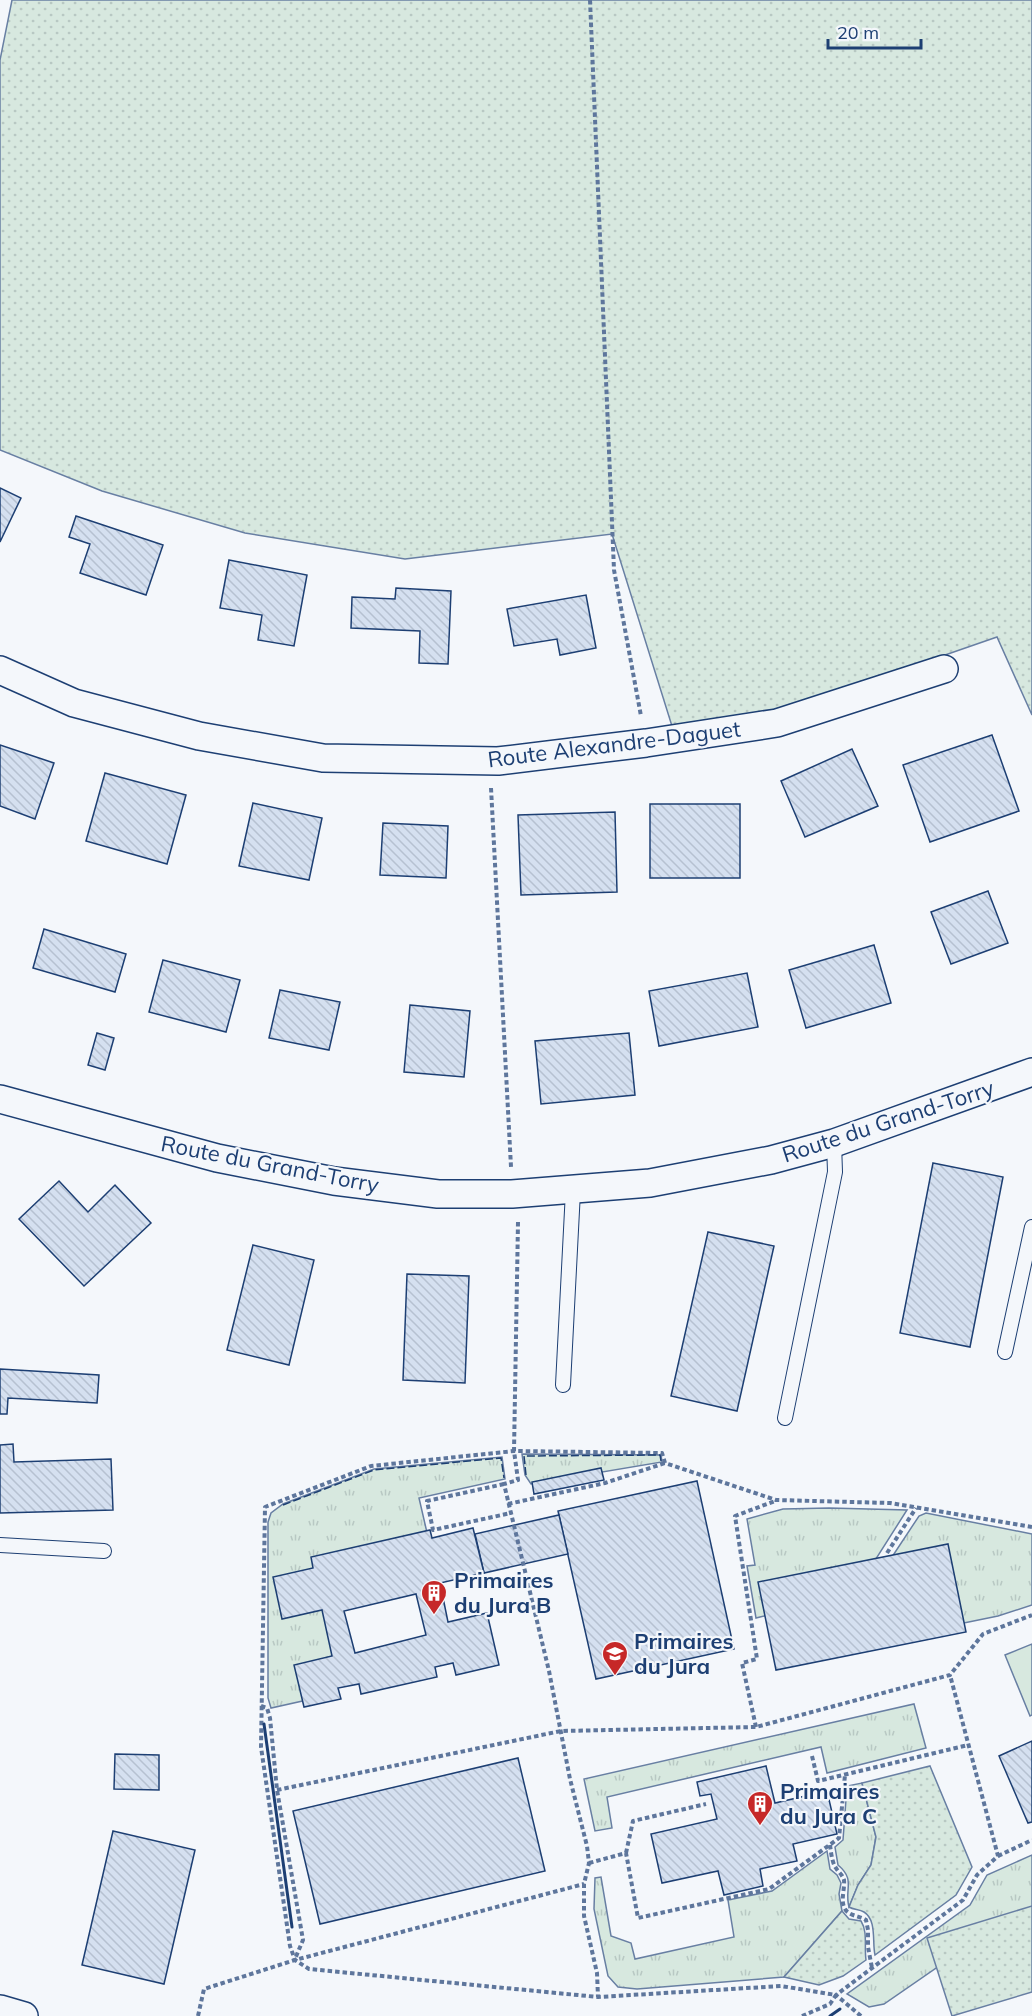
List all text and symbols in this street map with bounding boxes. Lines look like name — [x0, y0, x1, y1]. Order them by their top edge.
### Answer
scale bar — [828, 12, 921, 50]
text: 20 m — [837, 21, 879, 44]
street label: Route Alexandre-Daguet — [486, 715, 742, 773]
street label: Route du Grand-Torry — [778, 1073, 998, 1169]
street label: Route du Grand-Torry — [159, 1129, 382, 1199]
place label: Primaires du Jura B — [454, 1566, 554, 1619]
building icon: Primaires du Jura B — [419, 1578, 449, 1616]
place label: Primaires du Jura — [634, 1627, 734, 1680]
school or university icon: Primaires du Jura — [600, 1639, 630, 1677]
place label: Primaires du Jura C — [780, 1777, 880, 1830]
building icon: Primaires du Jura C — [745, 1789, 775, 1827]

